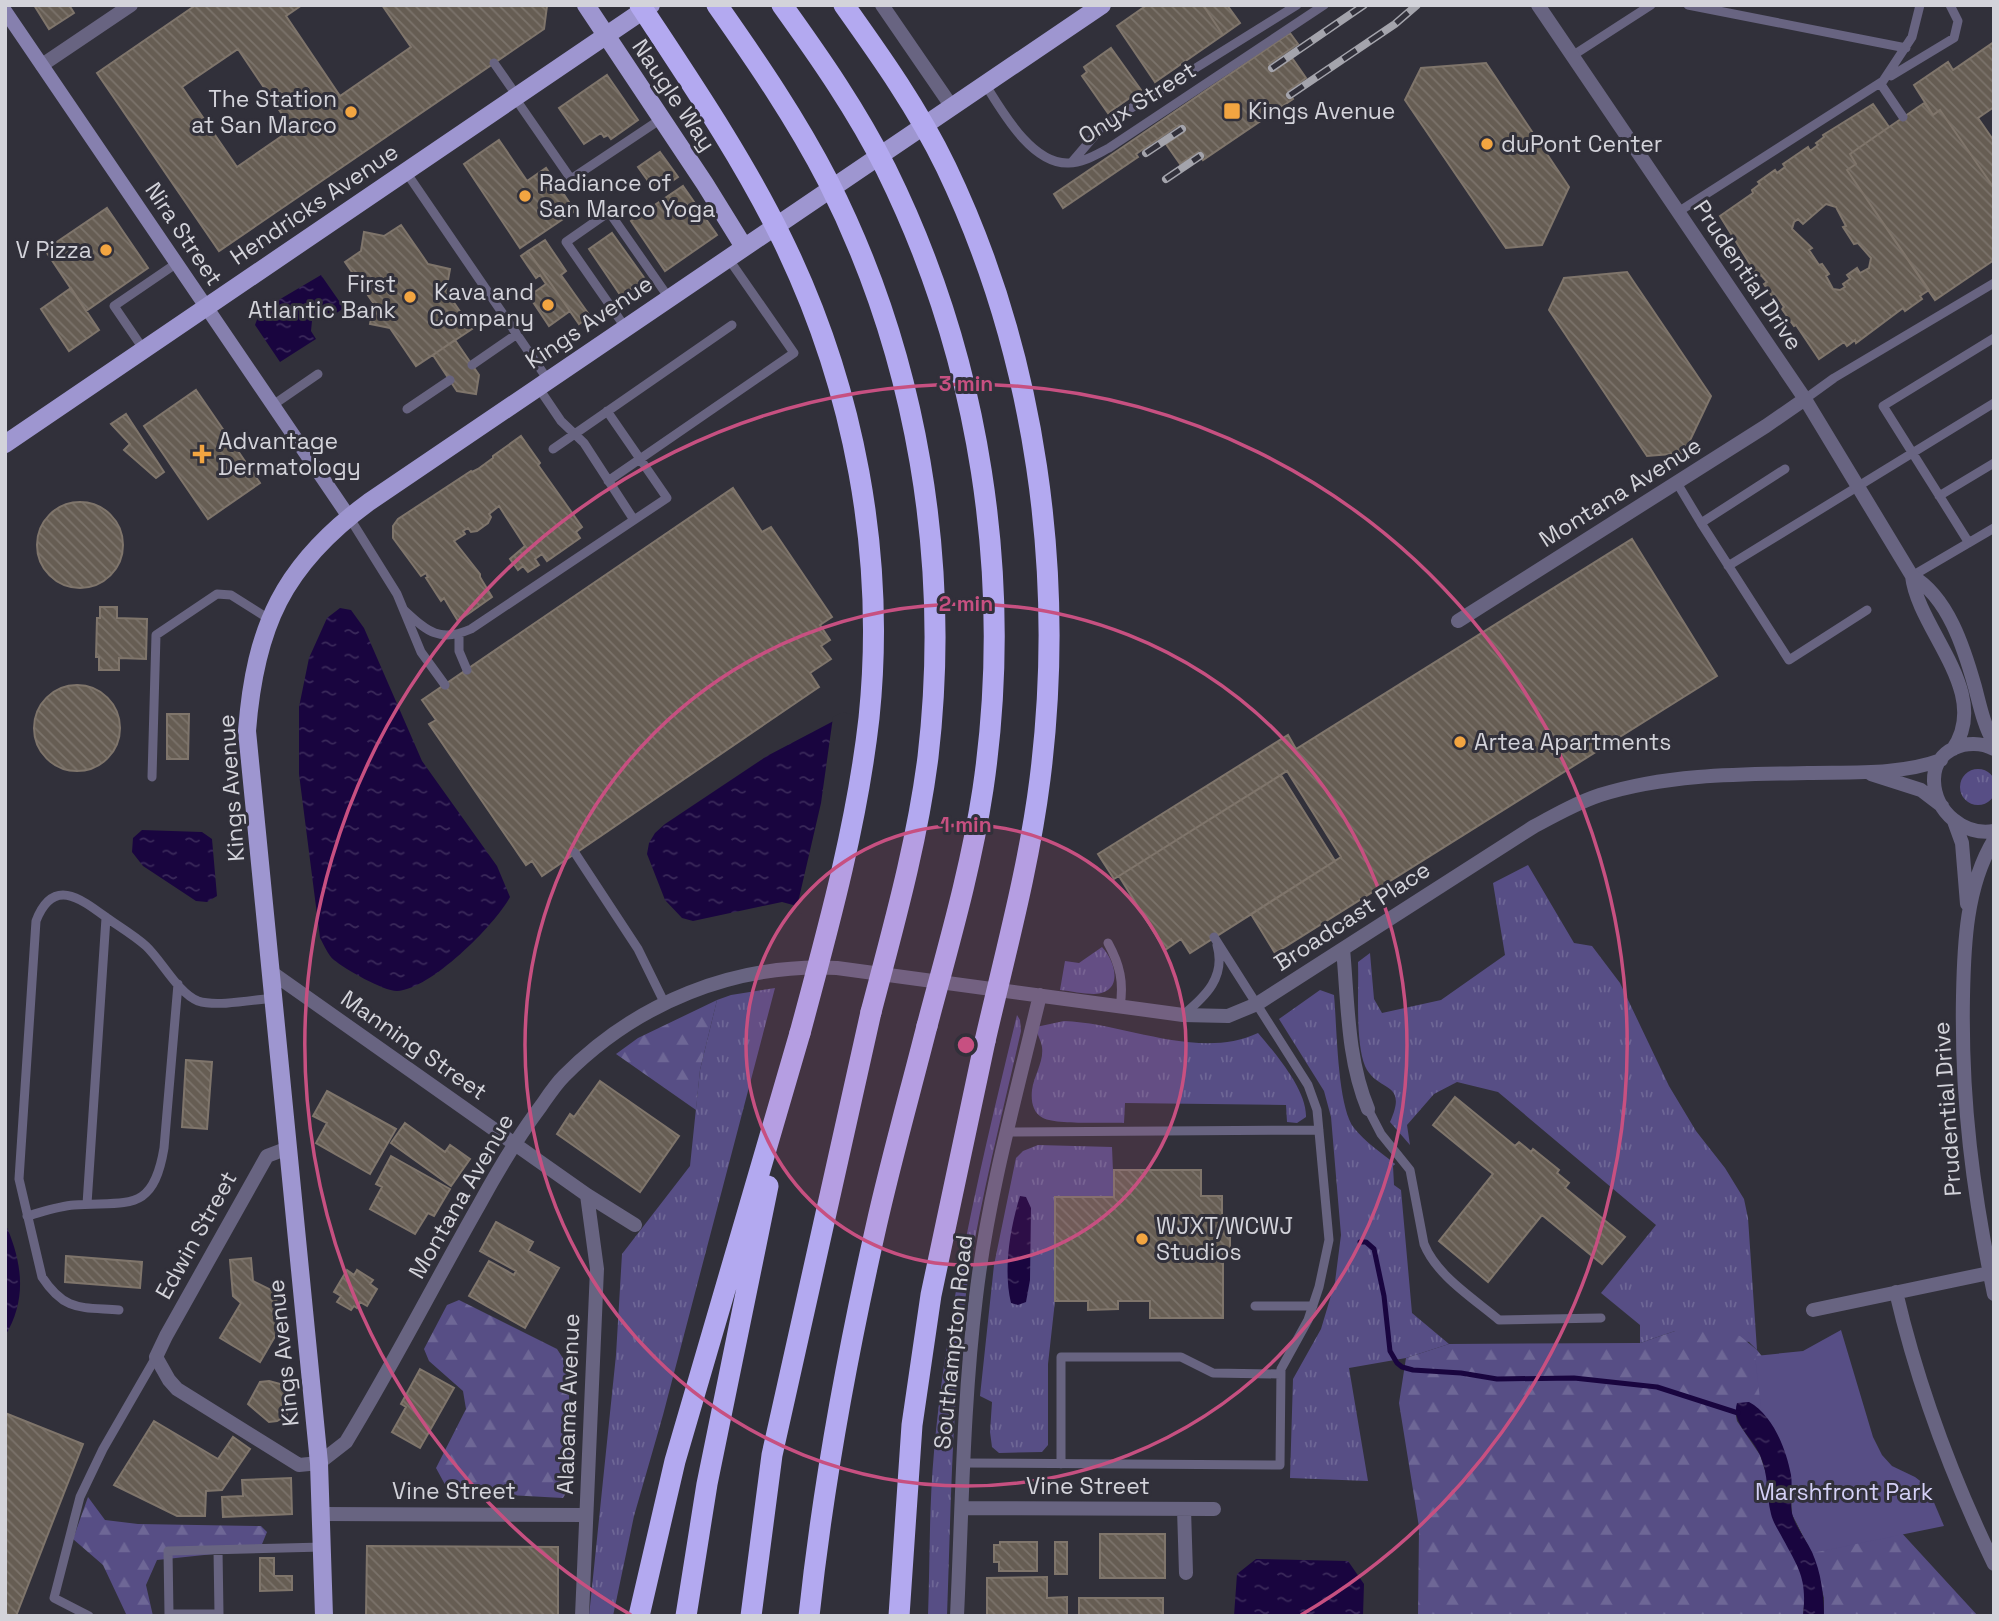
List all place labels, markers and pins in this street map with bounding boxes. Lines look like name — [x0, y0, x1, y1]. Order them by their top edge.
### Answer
place label: The Station at San Marco — [191, 84, 337, 140]
place label: Kings Avenue — [1248, 96, 1396, 126]
marker: Kings Avenue — [1222, 101, 1242, 121]
marker: The Station at San Marco — [343, 104, 359, 120]
place label: duPont Center — [1501, 129, 1662, 159]
marker: duPont Center — [1479, 136, 1495, 152]
place label: Radiance of San Marco Yoga — [539, 168, 716, 224]
marker: Radiance of San Marco Yoga — [517, 188, 533, 204]
place label: V Pizza — [16, 235, 92, 265]
marker: V Pizza — [98, 242, 114, 258]
place label: First Atlantic Bank — [248, 269, 396, 325]
place label: Kava and Company — [429, 277, 534, 333]
marker: First Atlantic Bank — [402, 289, 418, 305]
marker: Kava and Company — [540, 297, 556, 313]
place label: Advantage Dermatology — [218, 426, 361, 482]
marker: Advantage Dermatology — [192, 444, 212, 464]
place label: Artea Apartments — [1474, 727, 1671, 757]
marker: Artea Apartments — [1452, 734, 1468, 750]
centre of rings — [954, 1033, 978, 1057]
place label: WJXT/WCWJ Studios — [1156, 1211, 1293, 1267]
marker: WJXT/WCWJ Studios — [1134, 1231, 1150, 1247]

